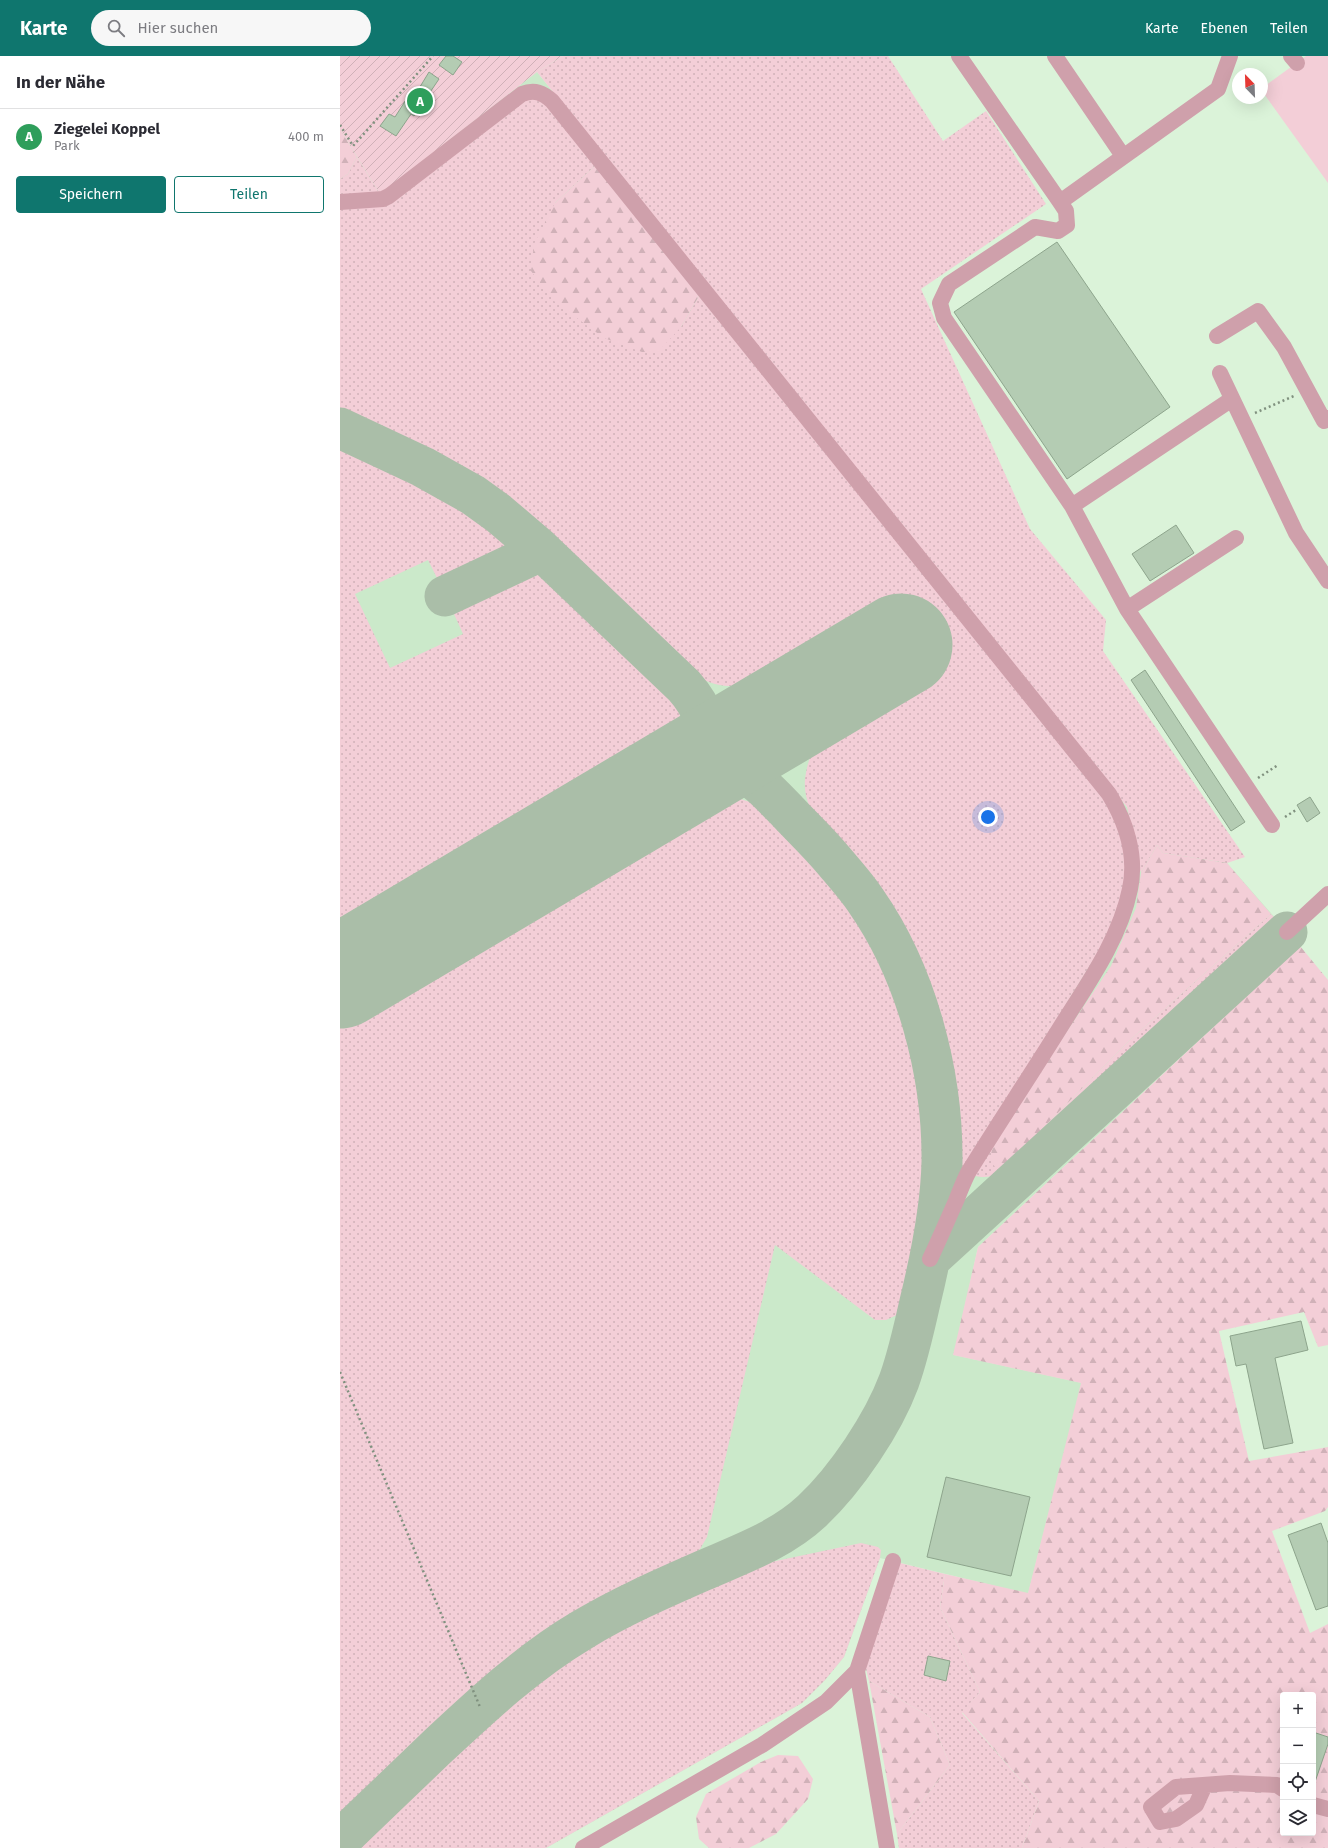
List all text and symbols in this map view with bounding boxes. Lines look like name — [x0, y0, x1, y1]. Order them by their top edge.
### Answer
search box — [91, 10, 371, 46]
text: Karte — [20, 17, 67, 40]
icon: search — [105, 17, 127, 39]
text: Hier suchen — [137, 19, 218, 37]
text: Karte — [1145, 20, 1179, 37]
text: Ebenen — [1201, 20, 1248, 37]
text: Teilen — [1270, 20, 1308, 37]
north arrow — [1232, 68, 1268, 104]
text: In der Nähe — [16, 72, 105, 93]
pin: A — [407, 86, 433, 116]
text: Ziegelei Koppel — [54, 120, 160, 138]
text: A — [25, 129, 33, 144]
text: 400 m — [288, 129, 324, 144]
text: Park — [54, 138, 80, 153]
button: Speichern — [16, 176, 166, 213]
button: Teilen — [174, 176, 324, 213]
your location — [978, 807, 998, 827]
map controls — [1280, 1692, 1316, 1836]
button: + — [1280, 1692, 1316, 1728]
button: − — [1280, 1728, 1316, 1764]
button: locate — [1280, 1764, 1316, 1800]
button: layers — [1280, 1800, 1316, 1836]

